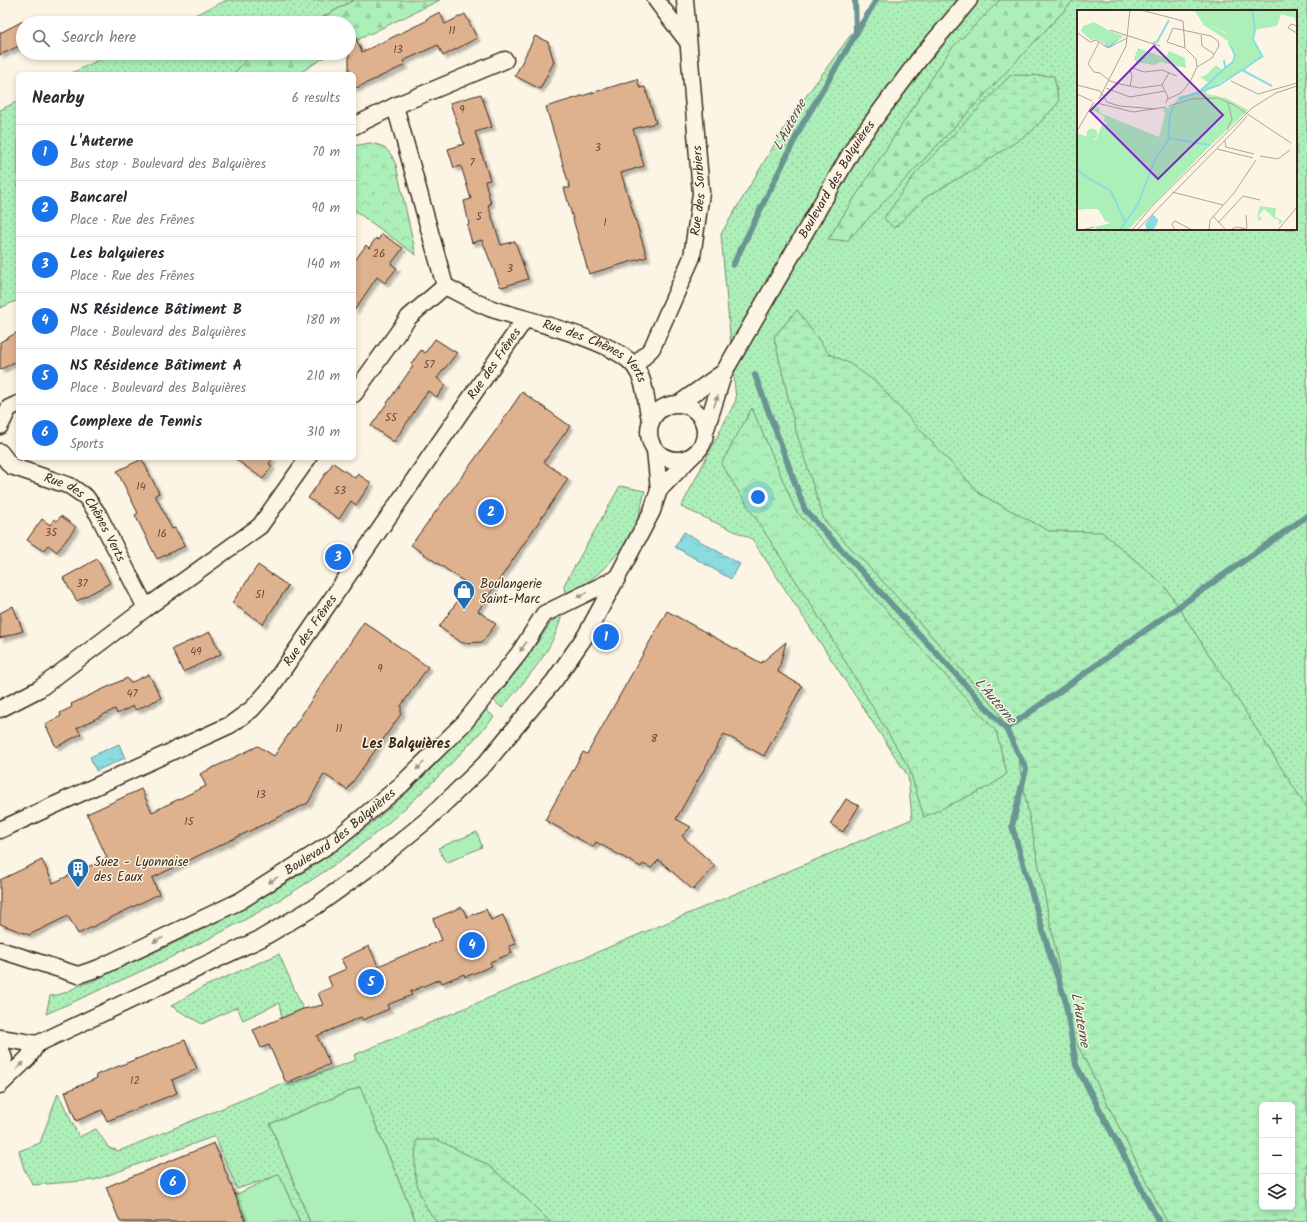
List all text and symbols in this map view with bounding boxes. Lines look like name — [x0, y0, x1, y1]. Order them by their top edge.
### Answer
inset map — [1077, 10, 1297, 230]
search box — [16, 16, 356, 60]
house number: 11 — [449, 22, 455, 40]
text: Search here — [62, 26, 136, 50]
icon: search — [30, 27, 52, 49]
house number: 13 — [393, 41, 403, 59]
text: Nearby — [32, 85, 84, 112]
text: 6 results — [292, 88, 340, 109]
water label: L'Auterne — [767, 94, 813, 154]
house number: 9 — [459, 101, 465, 119]
street label: Boulevard des Balquières — [793, 116, 881, 242]
text: L'Auterne — [70, 130, 133, 154]
house number: 3 — [595, 139, 601, 157]
text: 1 — [43, 142, 47, 163]
text: 70 m — [312, 142, 340, 163]
street label: Rue des Sorbiers — [685, 144, 711, 237]
text: Bus stop · Boulevard des Balquières — [70, 154, 266, 175]
house number: 7 — [469, 154, 475, 172]
text: Bancarel — [70, 186, 127, 210]
text: 2 — [41, 198, 49, 219]
text: 90 m — [312, 198, 340, 219]
house number: 5 — [476, 208, 483, 226]
text: Place · Rue des Frênes — [70, 210, 195, 231]
house number: 1 — [603, 214, 607, 232]
text: Les balquieres — [70, 242, 165, 266]
house number: 26 — [373, 245, 385, 263]
text: 3 — [41, 254, 49, 275]
text: 140 m — [307, 254, 340, 275]
house number: 3 — [507, 260, 513, 278]
text: Place · Rue des Frênes — [70, 266, 195, 287]
text: NS Résidence Bâtiment B — [70, 298, 242, 322]
text: 4 — [41, 310, 49, 331]
text: 180 m — [306, 310, 340, 331]
street label: Rue des Chênes Verts — [540, 314, 653, 386]
text: Place · Boulevard des Balquières — [70, 322, 246, 343]
street label: Rue des Frênes — [462, 323, 527, 404]
text: NS Résidence Bâtiment A — [70, 354, 242, 378]
house number: 57 — [424, 356, 435, 374]
text: 5 — [42, 366, 48, 387]
text: 210 m — [306, 366, 340, 387]
text: Place · Boulevard des Balquières — [70, 378, 246, 399]
one-way arrow — [713, 394, 719, 406]
house number: 55 — [385, 409, 398, 427]
text: Complexe de Tennis — [70, 410, 202, 434]
text: 6 — [41, 422, 49, 443]
text: 310 m — [306, 422, 340, 443]
text: Sports — [70, 434, 104, 455]
street label: Rue des Chênes Verts — [41, 467, 131, 566]
house number: 14 — [136, 478, 146, 496]
house number: 53 — [334, 482, 346, 500]
your location — [748, 487, 768, 507]
pin: 2 — [478, 497, 504, 527]
house number: 35 — [45, 524, 58, 542]
house number: 16 — [157, 525, 167, 543]
pin: 3 — [325, 542, 351, 572]
place label: Boulangerie Saint-Marc — [480, 574, 542, 610]
house number: 37 — [76, 575, 89, 593]
shop icon: Boulangerie Saint-Marc — [451, 578, 477, 611]
house number: 51 — [255, 586, 265, 604]
street label: Rue des Frênes — [278, 590, 343, 671]
one-way arrow — [576, 592, 588, 598]
pin: 1 — [593, 622, 619, 652]
one-way arrow — [519, 642, 527, 652]
house number: 49 — [190, 643, 202, 661]
house number: 9 — [377, 660, 383, 678]
water label: L'Auterne — [969, 673, 1022, 730]
house number: 47 — [126, 685, 138, 703]
house number: 11 — [336, 720, 342, 738]
house number: 8 — [651, 730, 658, 748]
district label: Les Balquières — [362, 733, 451, 755]
one-way arrow — [415, 762, 425, 771]
street label: Boulevard des Balquières — [280, 783, 401, 881]
house number: 13 — [256, 786, 266, 804]
house number: 15 — [184, 813, 195, 831]
place label: Suez - Lyonnaise des Eaux — [94, 852, 189, 888]
building icon: Suez - Lyonnaise des Eaux — [65, 856, 91, 889]
one-way arrow — [268, 876, 278, 884]
pin: 4 — [459, 930, 485, 960]
one-way arrow — [153, 937, 164, 943]
pin: 5 — [358, 967, 384, 997]
water label: L'Auterne — [1064, 991, 1096, 1051]
one-way arrow — [15, 1061, 25, 1071]
house number: 12 — [130, 1072, 140, 1090]
map controls — [1259, 1102, 1295, 1210]
button: + — [1259, 1102, 1295, 1138]
button: − — [1259, 1138, 1295, 1174]
pin: 6 — [160, 1167, 186, 1197]
button: layers — [1259, 1174, 1295, 1210]

